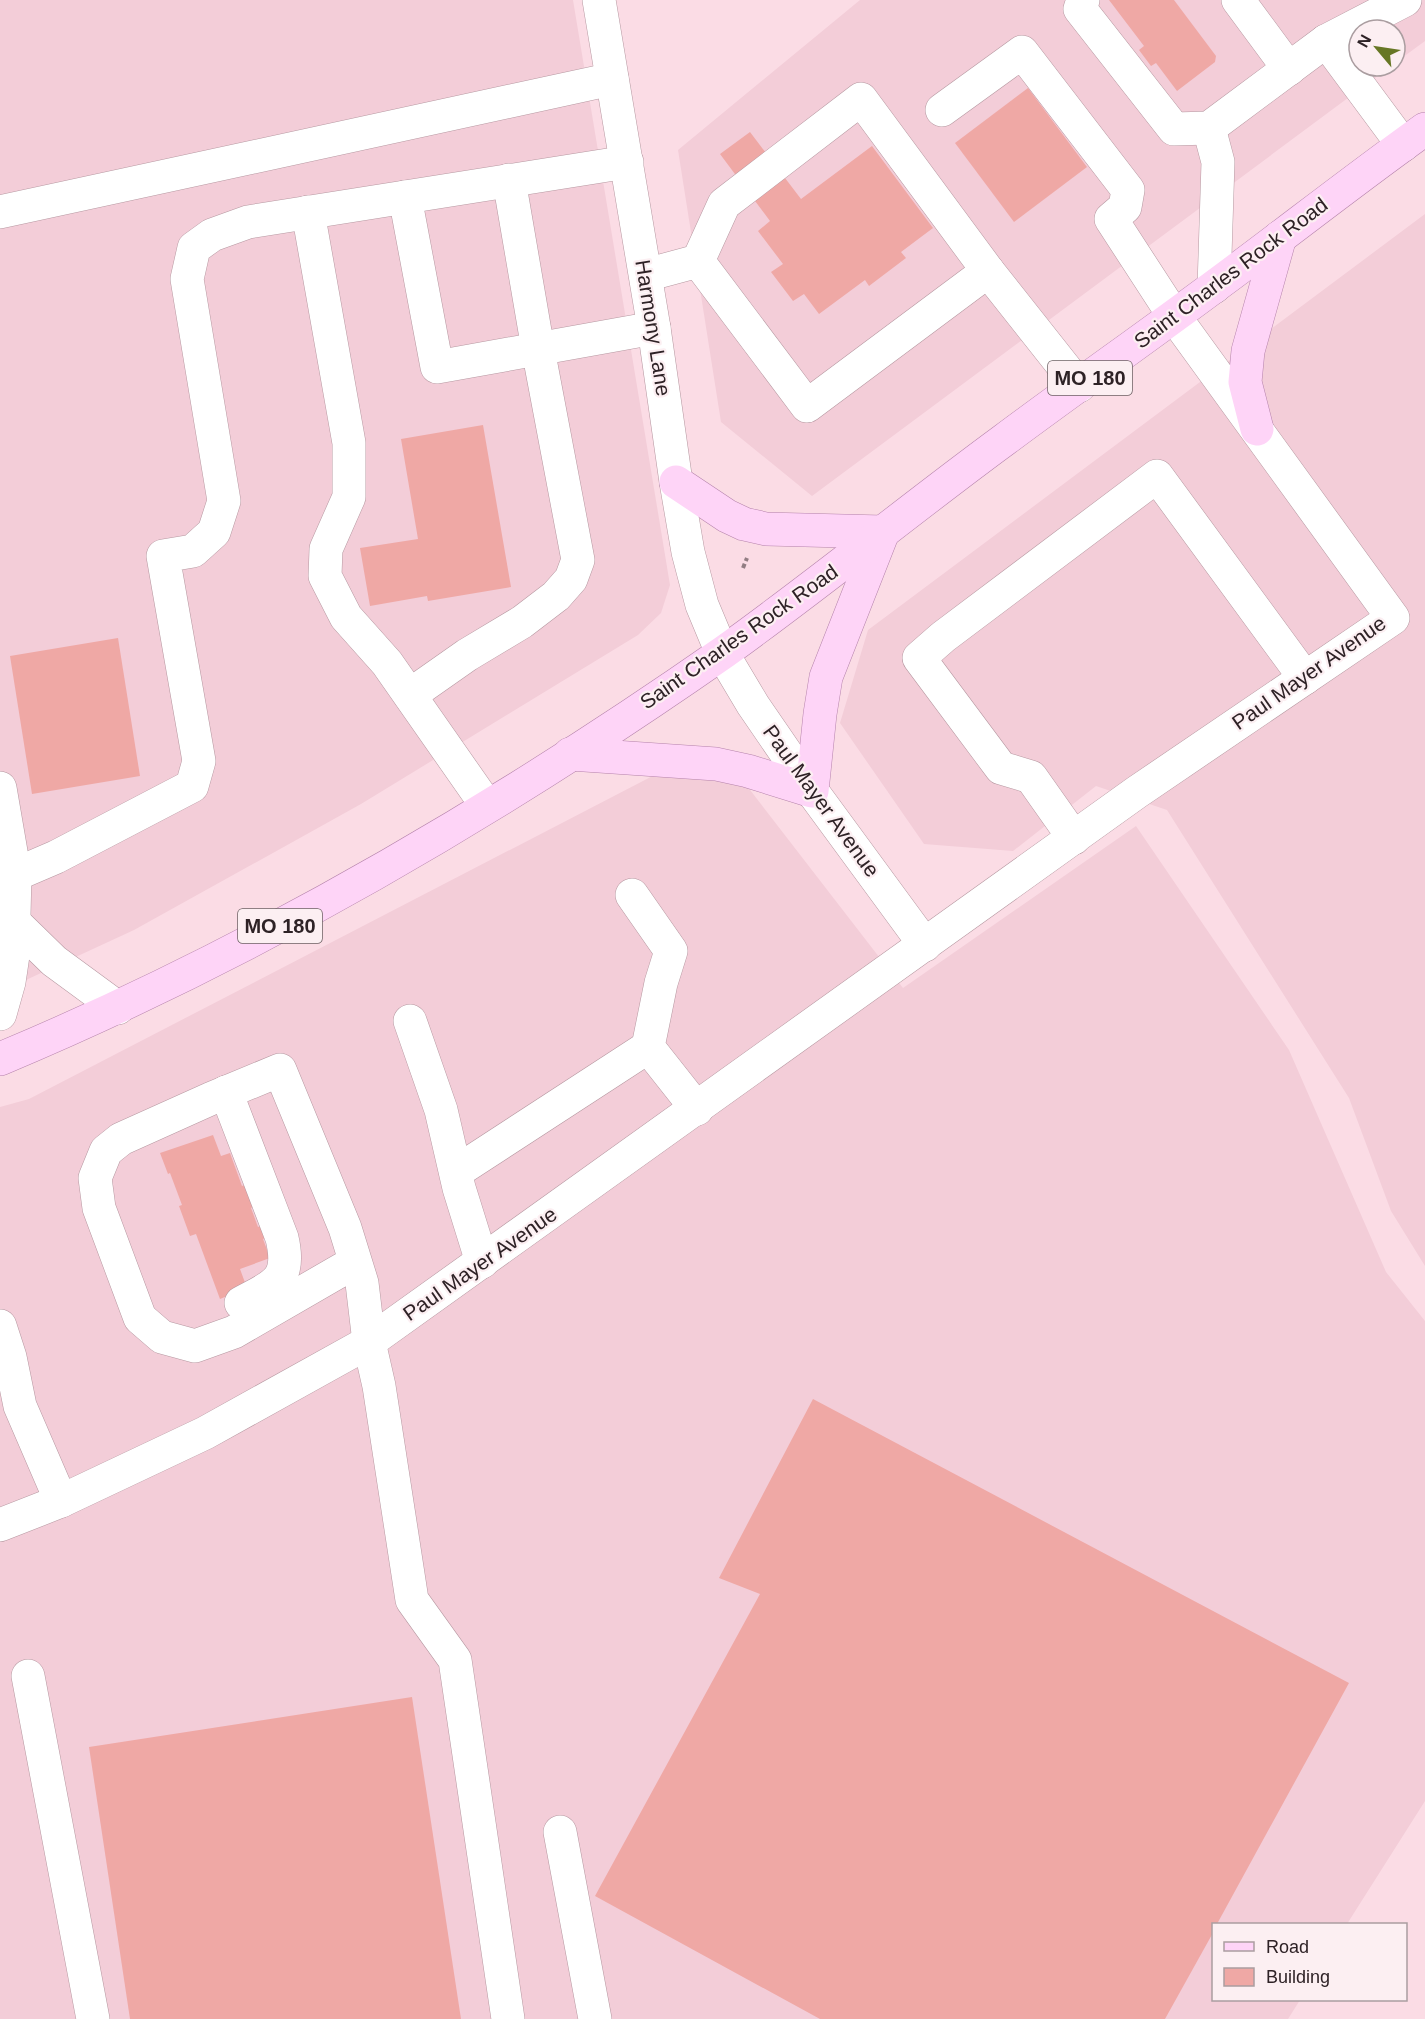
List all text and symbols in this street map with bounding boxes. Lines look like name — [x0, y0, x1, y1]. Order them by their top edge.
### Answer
north arrow — [1347, 18, 1407, 78]
text: N — [1354, 32, 1375, 50]
street label: Saint Charles Rock Road — [1130, 192, 1332, 353]
street label: Harmony Lane — [631, 258, 676, 398]
road number: MO 180 — [1048, 361, 1132, 395]
street label: Saint Charles Rock Road — [636, 560, 842, 714]
street label: Paul Mayer Avenue — [1228, 611, 1390, 734]
street label: Paul Mayer Avenue — [759, 720, 884, 881]
road number: MO 180 — [238, 909, 322, 943]
street label: Paul Mayer Avenue — [399, 1202, 561, 1325]
legend — [1212, 1923, 1407, 2001]
text: Road — [1266, 1937, 1309, 1957]
text: Building — [1266, 1967, 1330, 1987]

